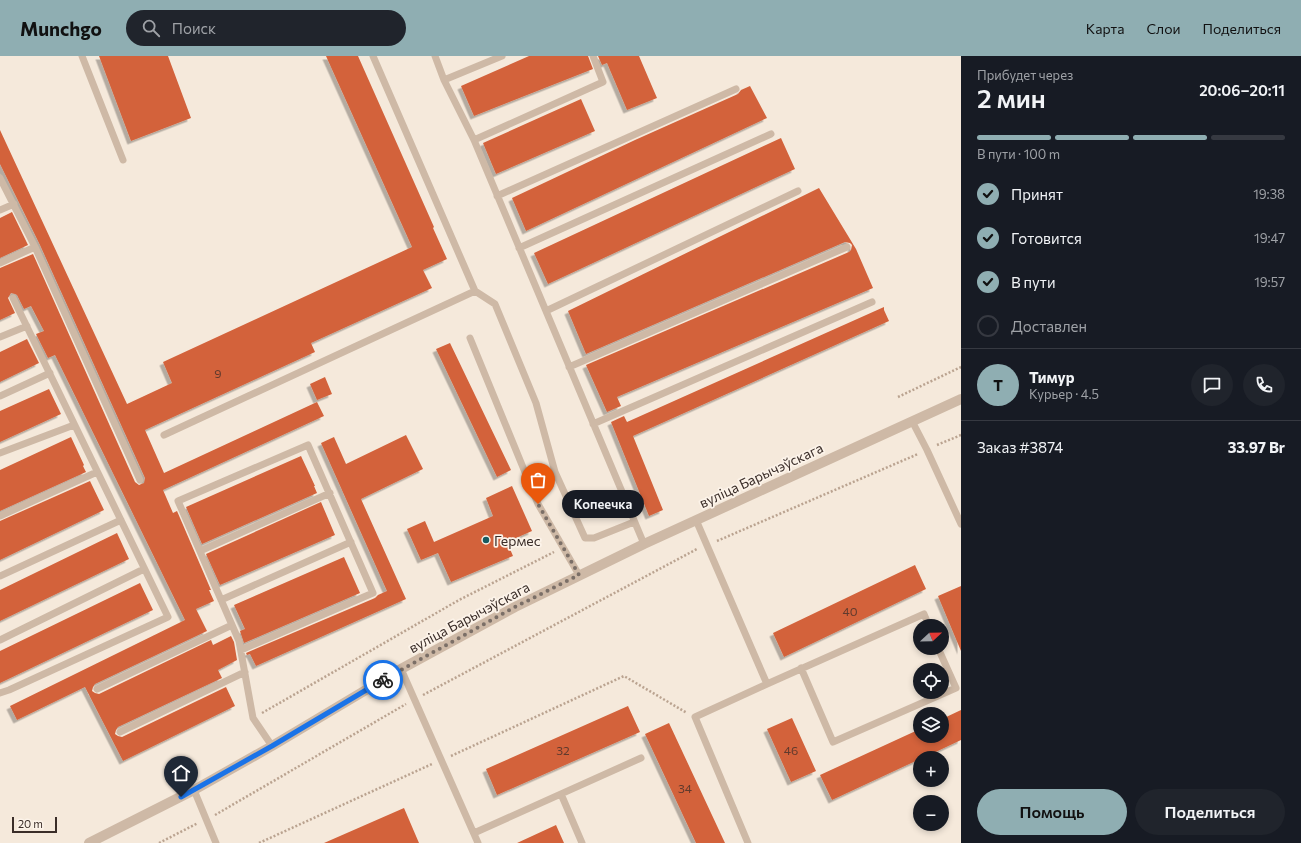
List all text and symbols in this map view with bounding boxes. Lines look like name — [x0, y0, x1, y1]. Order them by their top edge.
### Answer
search box — [126, 10, 406, 46]
text: Munchgo — [20, 17, 102, 40]
icon: search — [140, 17, 162, 39]
text: Поиск — [172, 19, 216, 37]
text: Карта — [1086, 20, 1124, 37]
text: Слои — [1146, 20, 1181, 37]
text: Поделиться — [1203, 20, 1281, 37]
text: Прибудет через — [977, 67, 1073, 83]
text: 20:06–20:11 — [1199, 81, 1285, 99]
text: 2 мин — [977, 82, 1046, 113]
text: В пути · 100 m — [977, 146, 1060, 162]
icon: check — [977, 183, 999, 205]
text: Принят — [1011, 185, 1063, 203]
text: 19:38 — [1253, 186, 1285, 202]
icon: check — [977, 227, 999, 249]
text: Готовится — [1011, 229, 1082, 247]
text: 19:47 — [1254, 230, 1285, 246]
icon: check — [977, 271, 999, 293]
text: В пути — [1011, 273, 1056, 291]
text: 19:57 — [1254, 274, 1285, 290]
text: Доставлен — [1011, 317, 1087, 335]
button: chat — [1191, 364, 1233, 406]
button: phone — [1243, 364, 1285, 406]
house number: 9 — [214, 366, 222, 380]
text: Тимур — [1029, 368, 1074, 386]
text: Т — [993, 376, 1003, 394]
text: Курьер · 4.5 — [1029, 386, 1099, 402]
text: Заказ #3874 — [977, 438, 1063, 456]
text: 33.97 Br — [1228, 438, 1285, 456]
street label: вуліца Барычэўскага — [696, 439, 826, 511]
pin — [521, 463, 555, 504]
icon: bag — [527, 469, 549, 491]
callout: Копеечка — [562, 490, 644, 518]
text: Копеечка — [574, 496, 632, 512]
place label: Гермес — [494, 532, 541, 549]
marker: Гермес — [481, 535, 491, 545]
street label: вуліца Барычэўскага — [406, 578, 532, 656]
house number: 40 — [842, 604, 858, 618]
north arrow — [913, 619, 949, 655]
map controls — [913, 619, 949, 831]
courier — [363, 660, 403, 700]
button: locate — [913, 663, 949, 699]
icon: bike — [372, 669, 394, 691]
button: layers — [913, 707, 949, 743]
house number: 32 — [556, 743, 570, 757]
house number: 46 — [784, 743, 798, 757]
button: + — [913, 751, 949, 787]
pin — [164, 756, 198, 797]
icon: home — [170, 762, 192, 784]
house number: 34 — [678, 781, 692, 795]
button: Помощь — [977, 789, 1127, 835]
button: Поделиться — [1135, 789, 1285, 835]
button: − — [913, 795, 949, 831]
scale bar — [12, 815, 57, 834]
text: 20 m — [18, 817, 43, 830]

